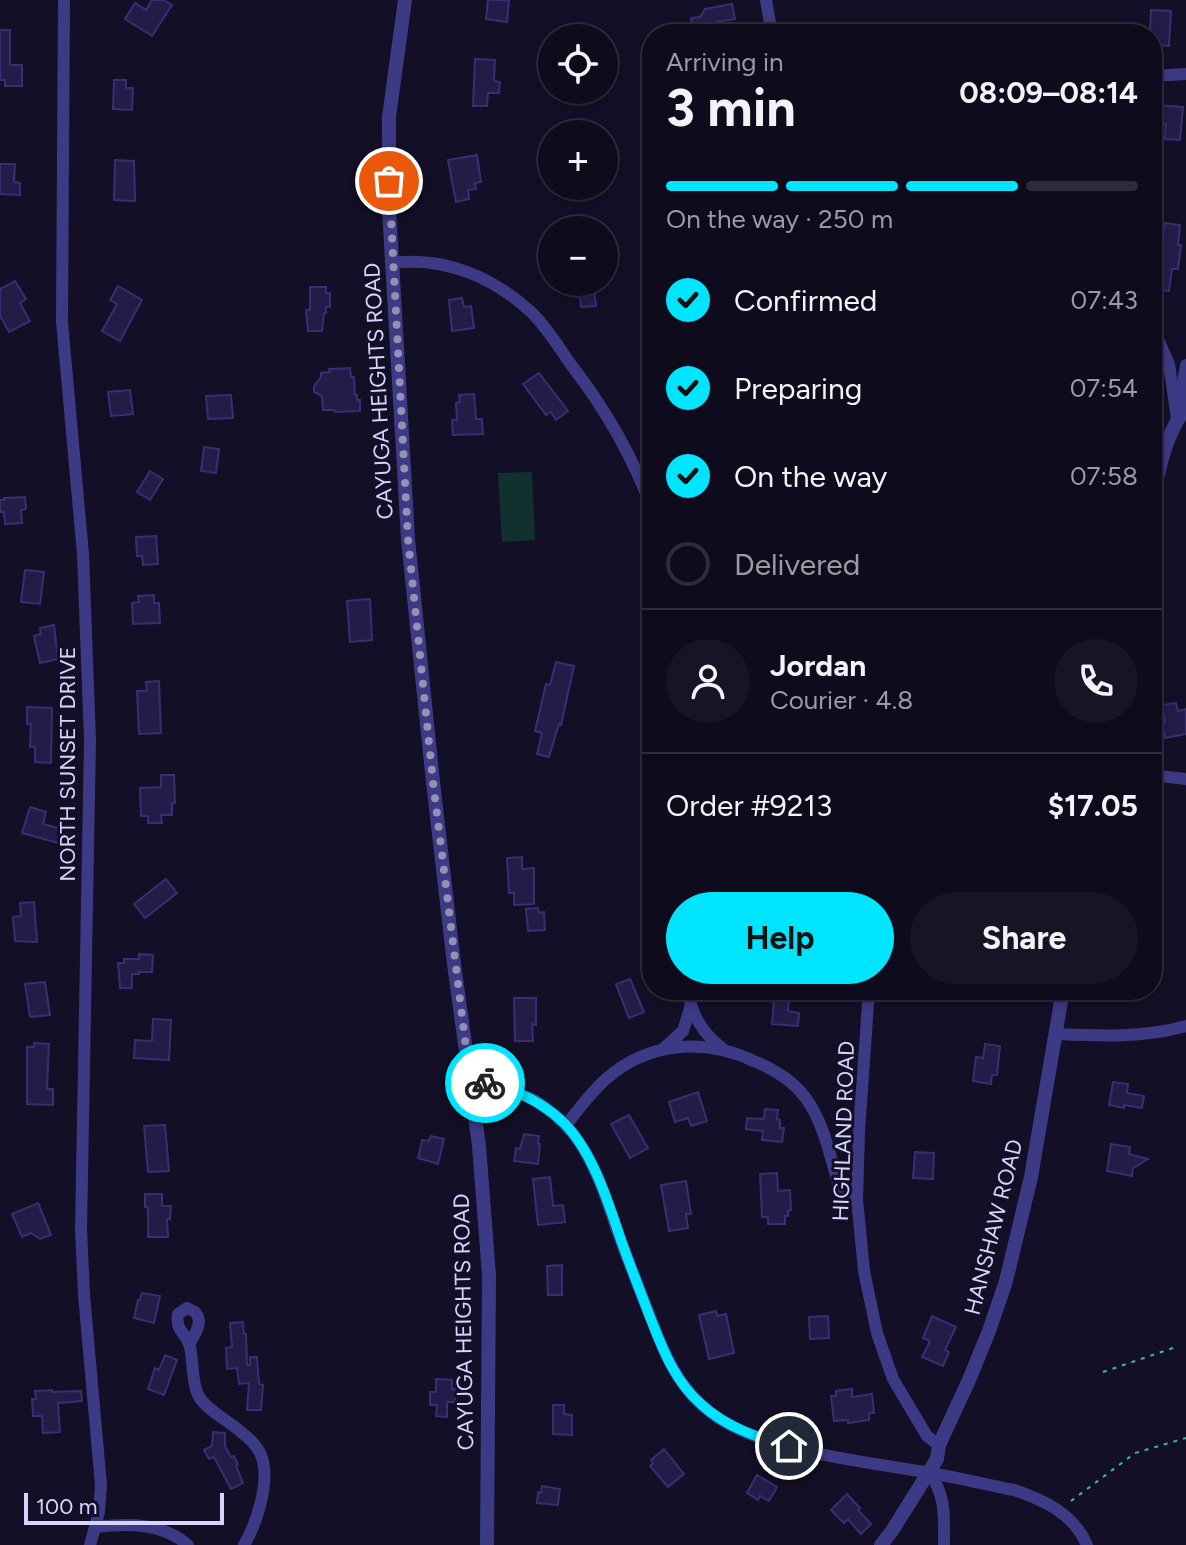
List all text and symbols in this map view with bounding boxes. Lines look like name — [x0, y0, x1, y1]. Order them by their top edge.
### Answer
map controls — [538, 24, 618, 296]
button: locate — [538, 24, 618, 104]
text: Arriving in — [666, 46, 784, 78]
text: 08:09–08:14 — [959, 74, 1138, 111]
text: 3 min — [666, 77, 796, 139]
button: + — [538, 120, 618, 200]
pin — [355, 147, 423, 215]
icon: bag — [367, 159, 411, 203]
text: On the way · 250 m — [666, 203, 893, 235]
button: − — [538, 216, 618, 296]
street label: CAYUGA HEIGHTS ROAD — [358, 262, 399, 520]
icon: check — [666, 278, 710, 322]
text: Confirmed — [734, 282, 877, 319]
text: 07:43 — [1071, 284, 1138, 316]
icon: check — [666, 366, 710, 410]
text: Preparing — [734, 370, 862, 407]
text: 07:54 — [1070, 372, 1138, 404]
icon: check — [666, 454, 710, 498]
text: On the way — [734, 458, 887, 495]
text: 07:58 — [1070, 460, 1138, 492]
text: Delivered — [734, 546, 860, 583]
button: person — [666, 639, 750, 723]
button: phone — [1054, 639, 1138, 723]
street label: NORTH SUNSET DRIVE — [54, 646, 81, 882]
text: Jordan — [770, 647, 866, 684]
text: Courier · 4.8 — [770, 684, 913, 716]
text: Order #9213 — [666, 787, 832, 824]
text: $17.05 — [1048, 787, 1138, 824]
button: Help — [666, 892, 894, 984]
button: Share — [910, 892, 1138, 984]
street label: HIGHLAND ROAD — [827, 1040, 860, 1222]
courier — [445, 1043, 525, 1123]
icon: bike — [463, 1061, 507, 1105]
street label: HANSHAW ROAD — [959, 1136, 1028, 1318]
street label: CAYUGA HEIGHTS ROAD — [448, 1193, 479, 1451]
pin — [755, 1412, 823, 1480]
icon: home — [767, 1424, 811, 1468]
scale bar — [24, 1489, 224, 1525]
text: 100 m — [36, 1493, 97, 1520]

